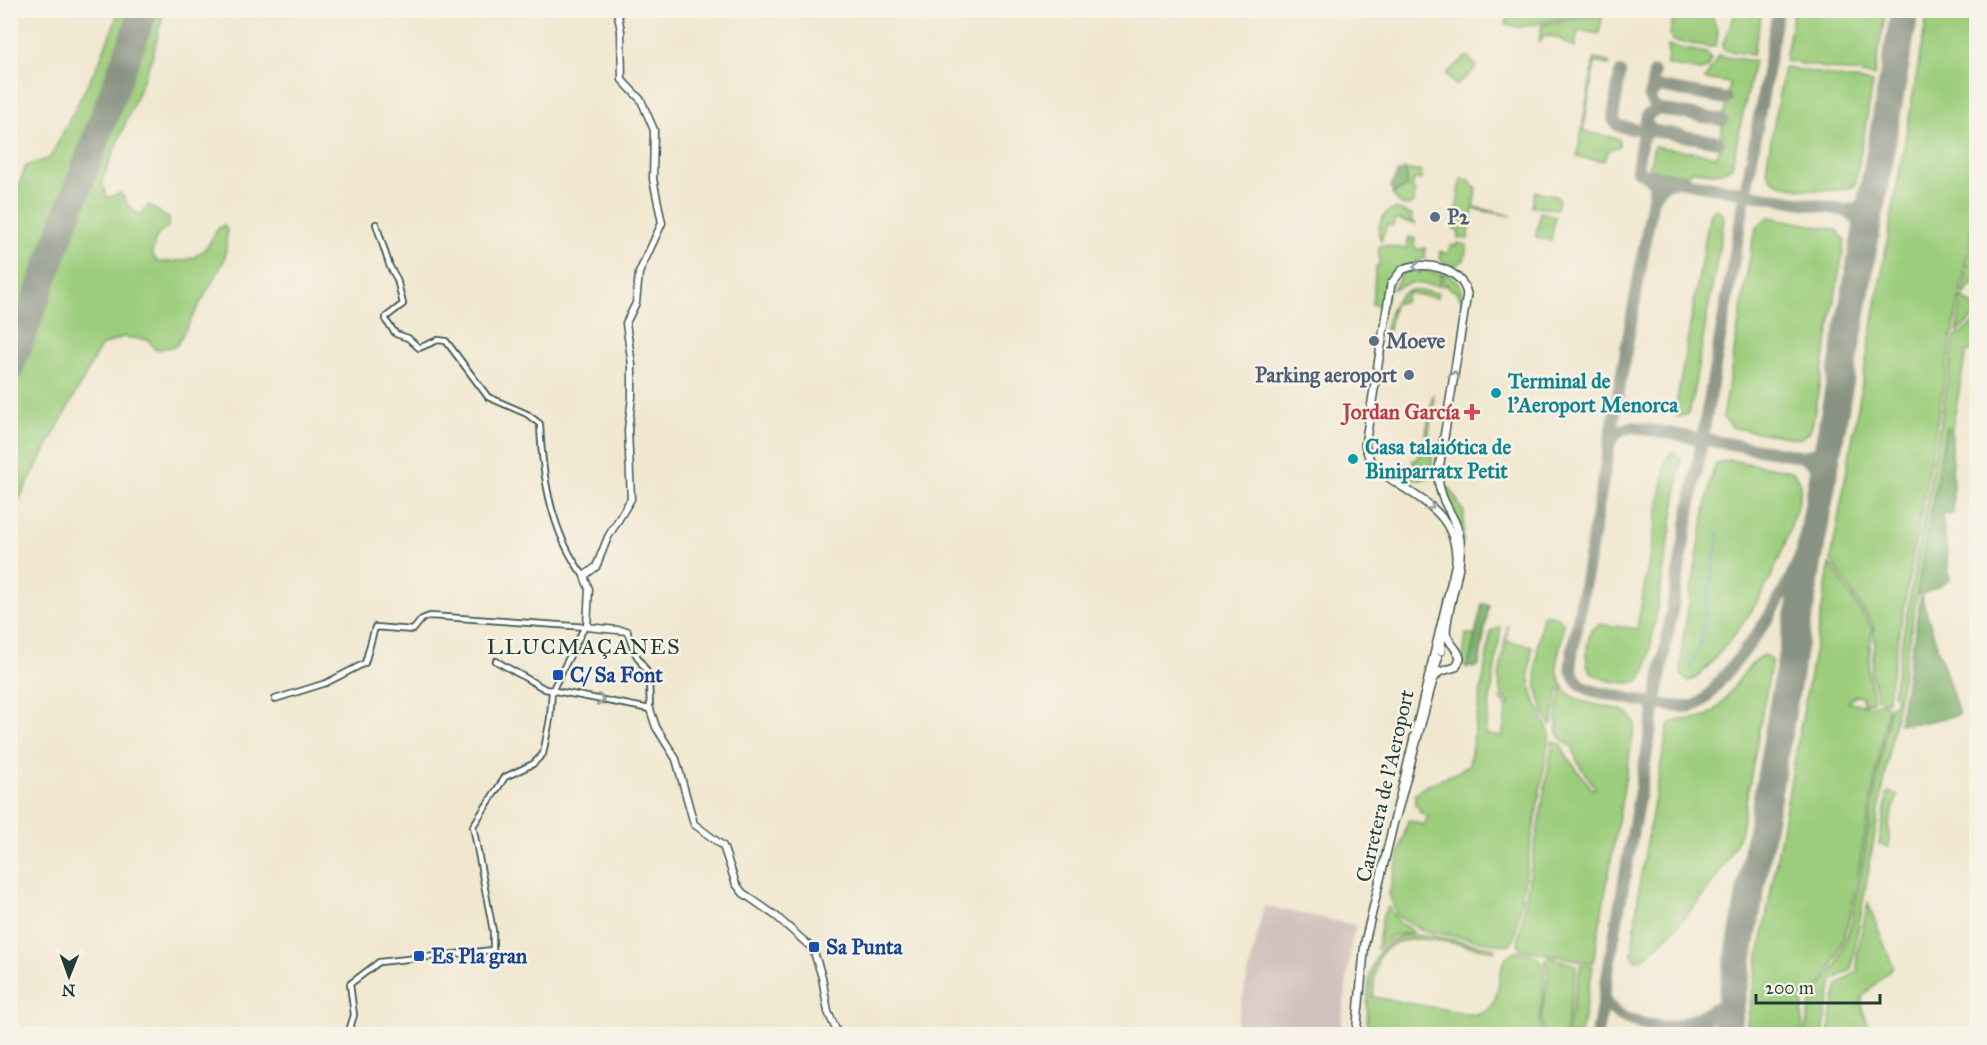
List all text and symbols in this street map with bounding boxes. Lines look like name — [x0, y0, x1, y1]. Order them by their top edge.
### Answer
place label: P2 — [1447, 204, 1470, 230]
marker: P2 — [1428, 210, 1442, 224]
one-way arrow — [1413, 261, 1422, 274]
place label: Moeve — [1386, 328, 1446, 354]
marker: Moeve — [1367, 334, 1381, 348]
place label: Parking aeroport — [1255, 362, 1398, 388]
marker: Parking aeroport — [1402, 368, 1416, 382]
place label: Terminal de l'Aeroport Menorca — [1507, 368, 1679, 418]
one-way arrow — [1447, 371, 1460, 381]
marker: Terminal de l'Aeroport Menorca — [1489, 386, 1503, 400]
place label: Jordan García — [1340, 399, 1461, 426]
marker: Jordan García — [1465, 405, 1479, 419]
place label: Casa talaiótica de Biniparratx Petit — [1365, 434, 1511, 484]
marker: Casa talaiótica de Biniparratx Petit — [1346, 452, 1360, 466]
one-way arrow — [1423, 499, 1434, 510]
district label: LLUCMAÇANES — [487, 633, 681, 660]
place label: C/ Sa Font — [570, 662, 663, 688]
marker: C/ Sa Font — [551, 668, 565, 682]
street label: Carretera de l'Aeroport — [1350, 687, 1420, 885]
one-way arrow — [595, 693, 605, 706]
place label: Sa Punta — [826, 934, 903, 960]
marker: Sa Punta — [807, 940, 821, 954]
place label: Es Pla gran — [431, 943, 528, 969]
north arrow — [39, 946, 99, 1006]
marker: Es Pla gran — [412, 949, 426, 963]
scale bar — [1756, 967, 1880, 1005]
text: 200 m — [1765, 977, 1814, 999]
text: N — [61, 981, 76, 1000]

